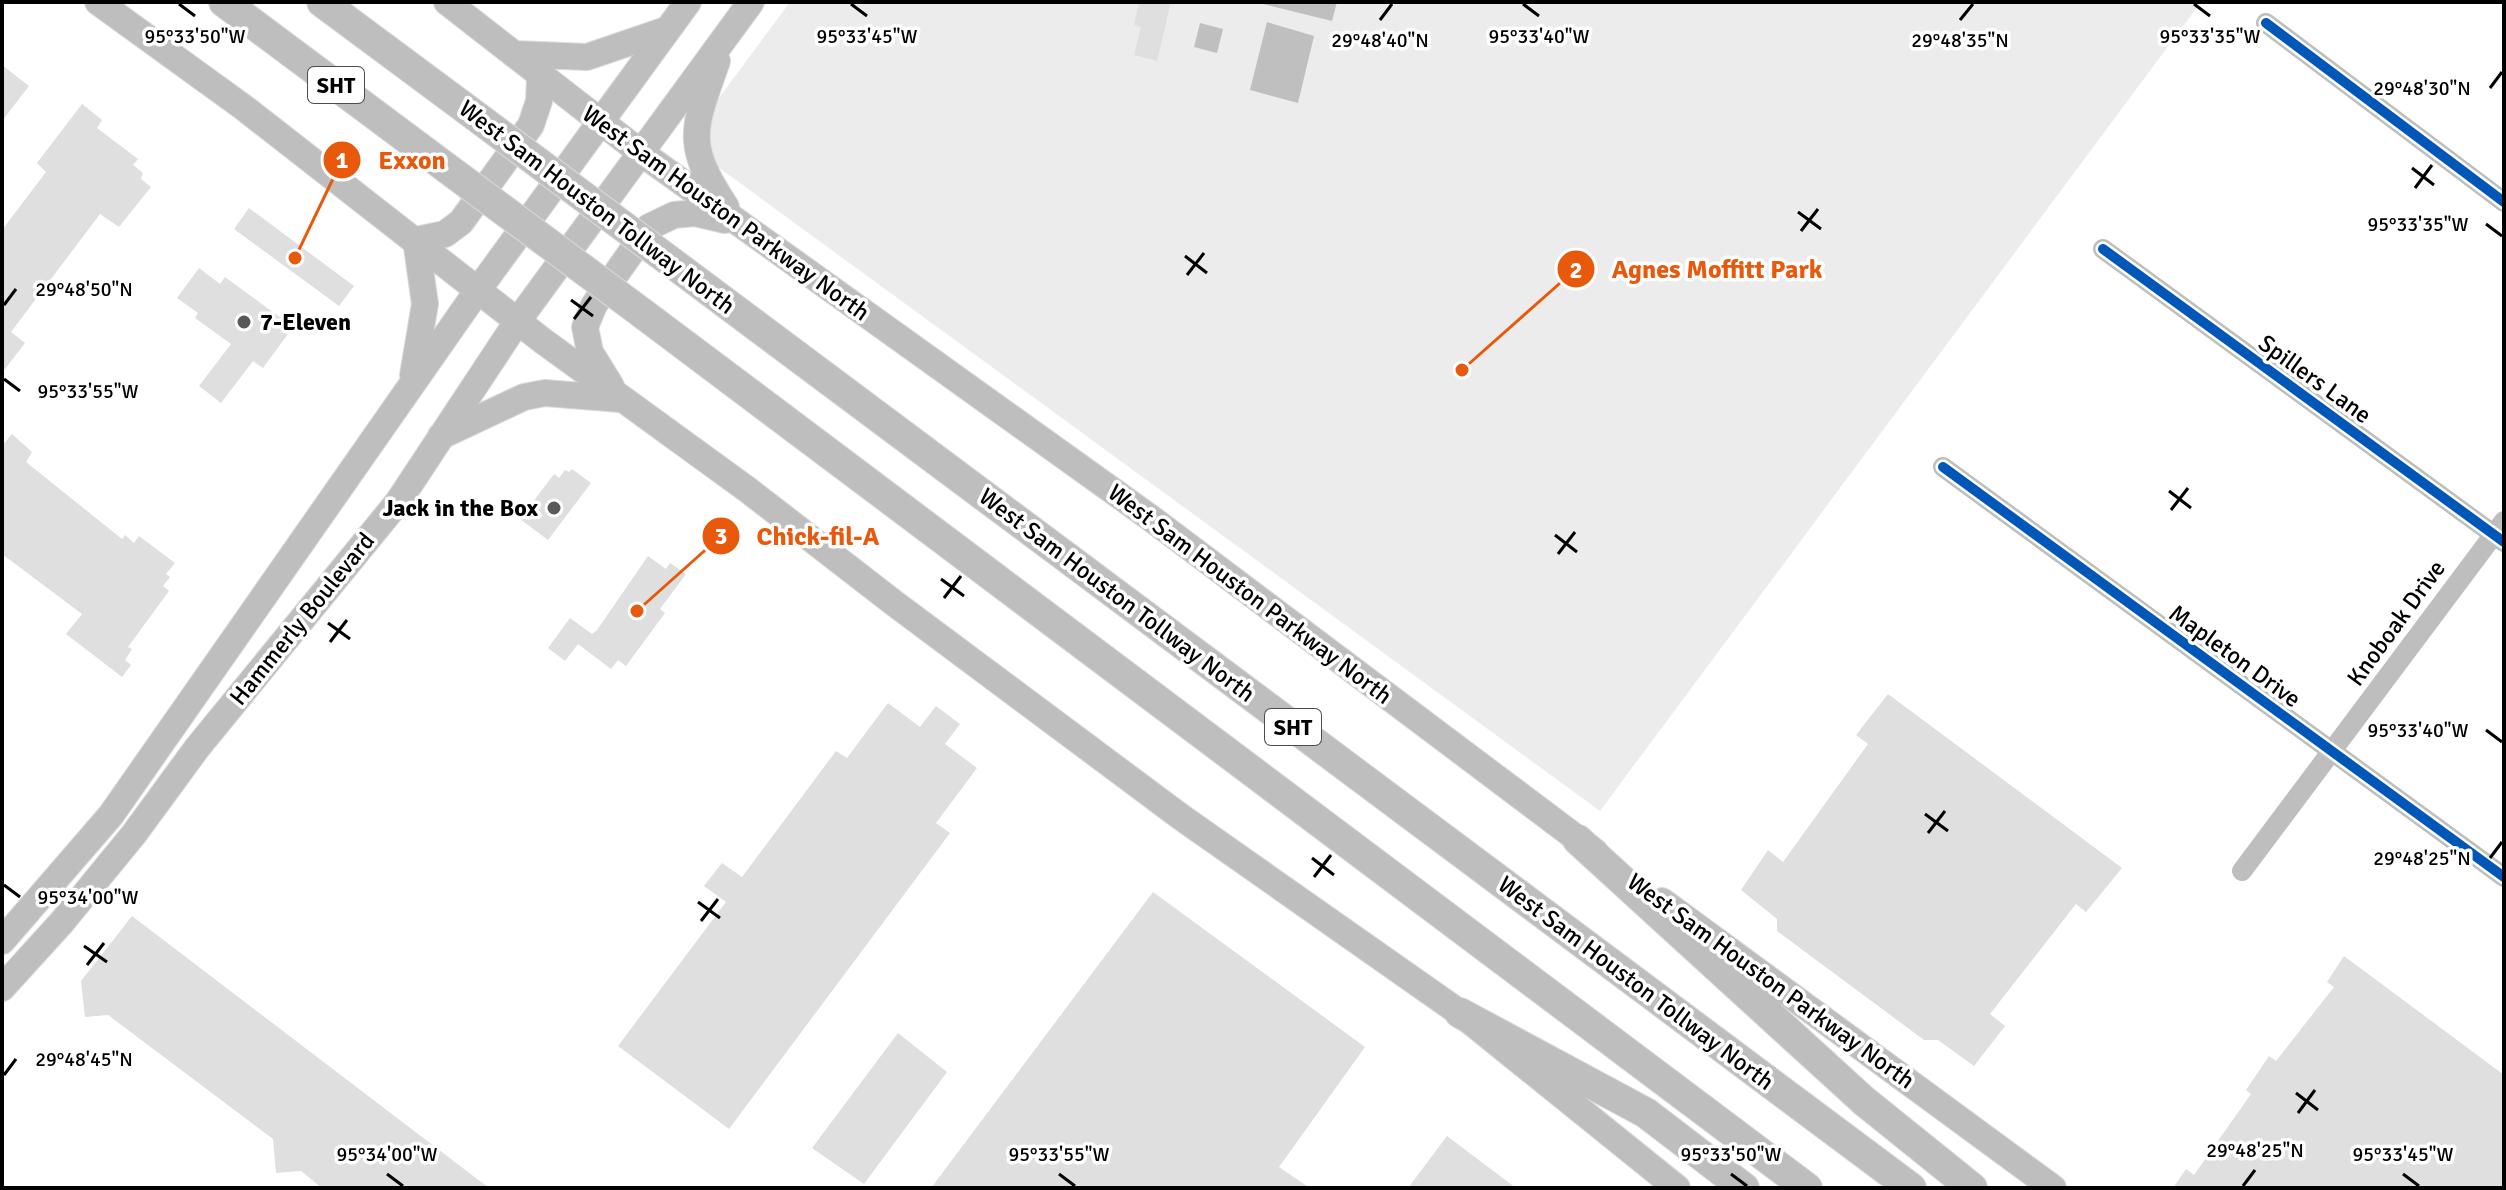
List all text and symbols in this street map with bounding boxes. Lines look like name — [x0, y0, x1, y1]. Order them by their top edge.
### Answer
text: 95°33'50"W — [144, 24, 246, 49]
text: 95°33'45"W — [816, 24, 918, 49]
text: 95°33'40"W — [1488, 24, 1590, 49]
text: 95°33'35"W — [2159, 24, 2261, 49]
text: 29°48'40"N — [1331, 28, 1429, 53]
text: 29°48'35"N — [1911, 28, 2009, 53]
road number: SHT — [308, 67, 364, 103]
text: 29°48'30"N — [2373, 76, 2471, 101]
street label: West Sam Houston Tollway North — [453, 93, 741, 321]
street label: West Sam Houston Parkway North — [576, 99, 876, 327]
callout: Exxon — [322, 135, 461, 185]
text: 1 — [336, 145, 349, 175]
text: Exxon — [378, 145, 446, 177]
text: 95°33'35"W — [2367, 212, 2469, 237]
callout: Agnes Moffitt Park — [1556, 244, 1838, 294]
text: Agnes Moffitt Park — [1612, 254, 1823, 286]
text: 2 — [1570, 255, 1582, 285]
text: 29°48'50"N — [35, 277, 133, 302]
place label: 7-Eleven — [260, 307, 351, 337]
marker: 7-Eleven — [235, 313, 253, 331]
street label: Spillers Lane — [2253, 328, 2377, 430]
text: 95°33'55"W — [37, 379, 139, 404]
street label: West Sam Houston Parkway North — [1102, 477, 1398, 711]
street label: West Sam Houston Tollway North — [973, 481, 1261, 709]
place label: Jack in the Box — [382, 493, 538, 523]
marker: Jack in the Box — [545, 499, 563, 517]
callout: Chick-fil-A — [701, 511, 896, 561]
text: 3 — [715, 521, 727, 551]
text: Chick-fil-A — [757, 521, 880, 553]
street label: Hammerly Boulevard — [223, 526, 381, 712]
street label: Knoboak Drive — [2340, 554, 2452, 692]
street label: Mapleton Drive — [2163, 598, 2307, 714]
road number: SHT — [1265, 709, 1321, 745]
text: 95°33'40"W — [2367, 718, 2469, 743]
text: 29°48'25"N — [2373, 846, 2471, 871]
street label: West Sam Houston Parkway North — [1621, 867, 1921, 1095]
street label: West Sam Houston Tollway North — [1492, 869, 1780, 1097]
text: 95°34'00"W — [37, 885, 139, 910]
text: 29°48'45"N — [35, 1047, 133, 1072]
text: 29°48'25"N — [2206, 1138, 2304, 1163]
text: 95°34'00"W — [336, 1142, 438, 1167]
text: 95°33'55"W — [1008, 1142, 1110, 1167]
text: 95°33'50"W — [1680, 1142, 1782, 1167]
text: 95°33'45"W — [2352, 1142, 2454, 1167]

